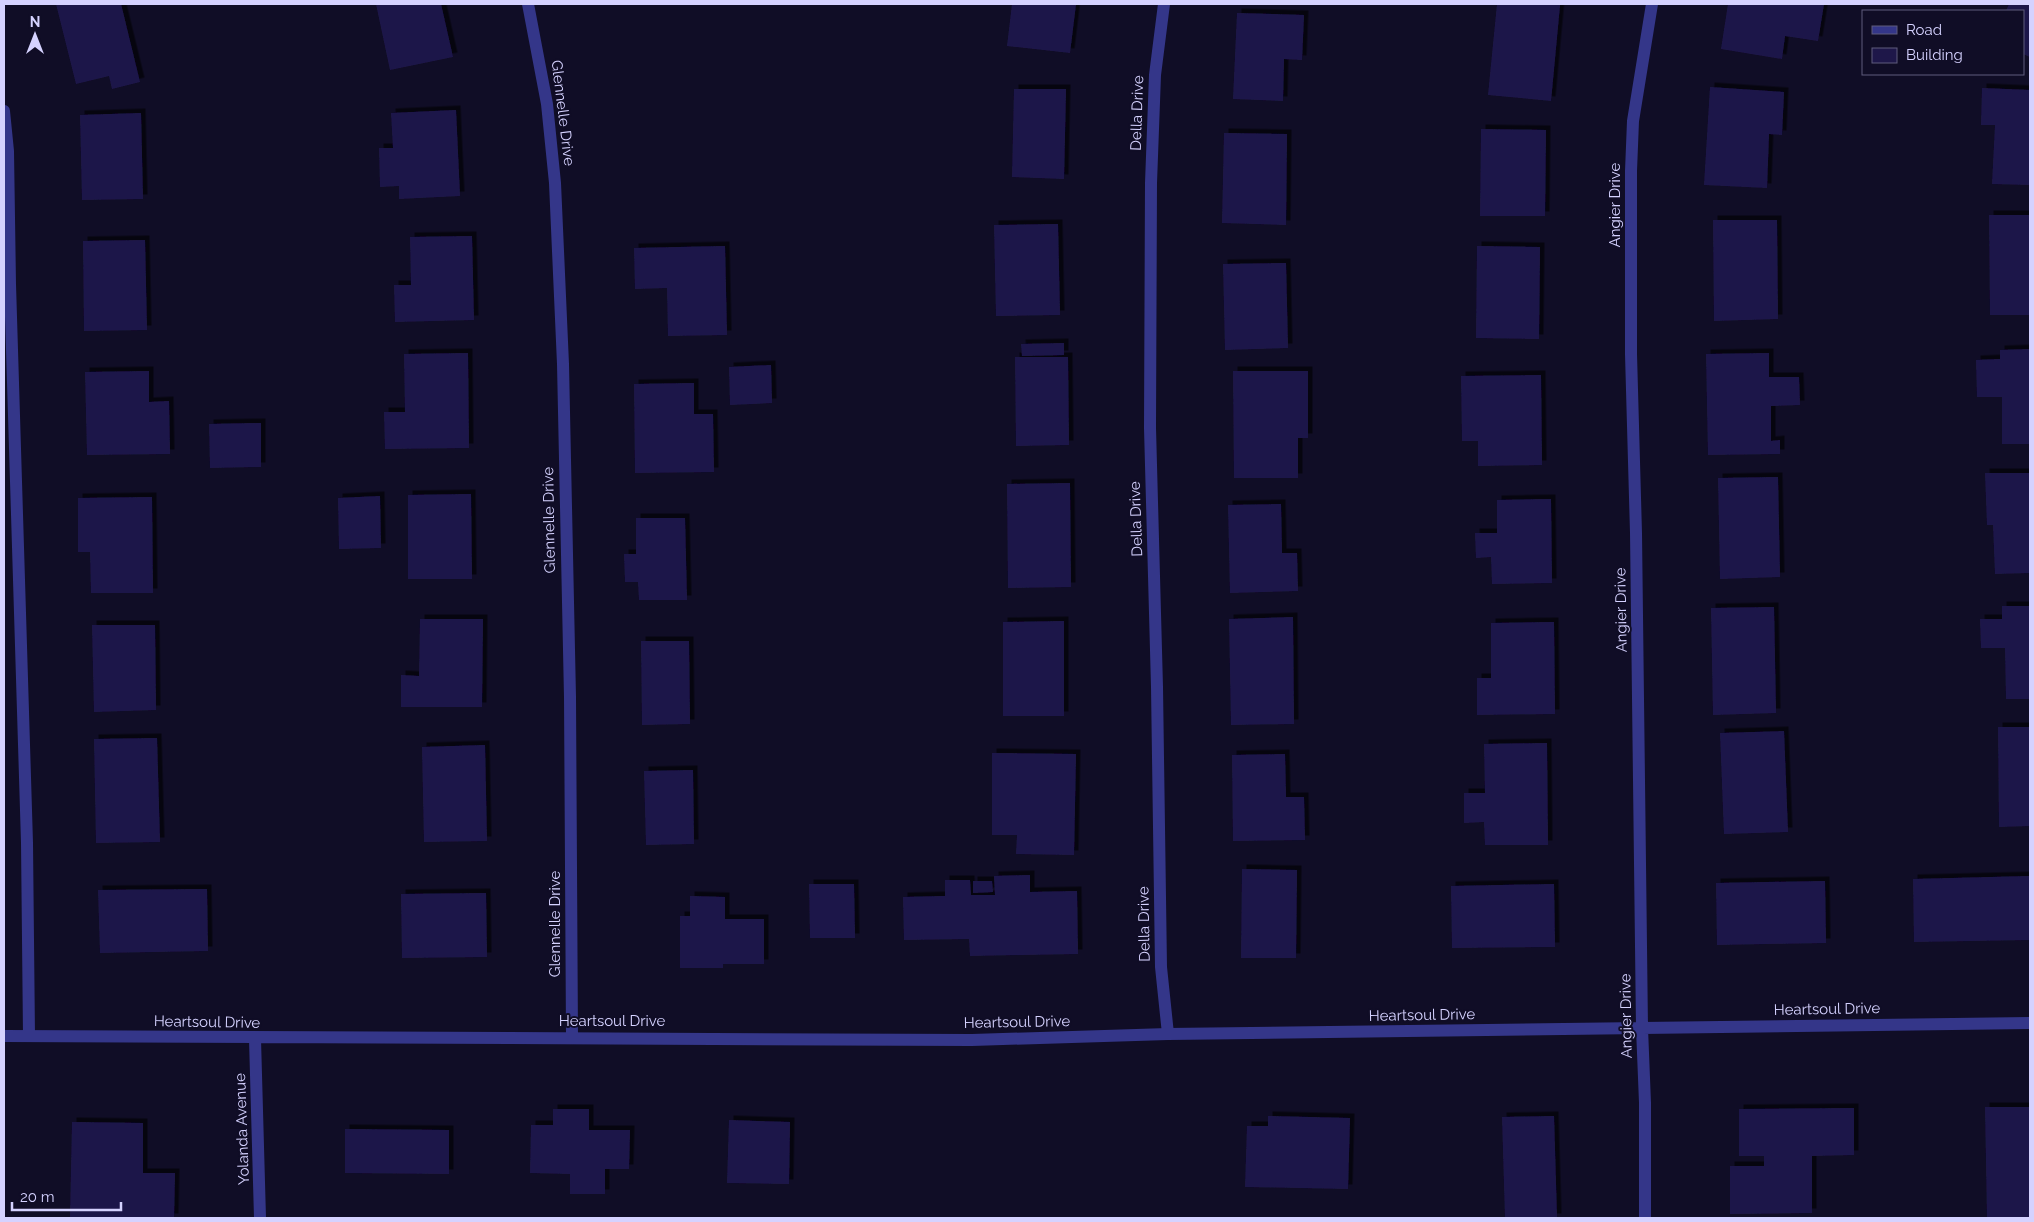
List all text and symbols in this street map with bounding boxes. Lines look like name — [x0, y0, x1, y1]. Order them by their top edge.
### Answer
north arrow — [10, 10, 60, 60]
legend — [1862, 10, 2024, 75]
text: N — [30, 14, 40, 30]
text: Road — [1906, 21, 1942, 39]
text: Building — [1906, 46, 1963, 64]
street label: Glennelle Drive — [548, 59, 578, 167]
street label: Della Drive — [1127, 75, 1147, 151]
street label: Angier Drive — [1606, 162, 1624, 247]
street label: Glennelle Drive — [539, 466, 559, 573]
street label: Della Drive — [1126, 481, 1146, 557]
street label: Angier Drive — [1611, 567, 1631, 653]
street label: Glennelle Drive — [546, 871, 564, 977]
street label: Della Drive — [1134, 886, 1154, 962]
street label: Angier Drive — [1616, 973, 1636, 1059]
street label: Heartsoul Drive — [1774, 999, 1881, 1019]
street label: Heartsoul Drive — [1369, 1005, 1476, 1025]
street label: Heartsoul Drive — [154, 1012, 261, 1032]
street label: Heartsoul Drive — [559, 1012, 665, 1030]
street label: Heartsoul Drive — [964, 1012, 1071, 1032]
street label: Yolanda Avenue — [231, 1073, 253, 1185]
scale bar — [12, 1180, 121, 1212]
text: 20 m — [20, 1188, 55, 1206]

